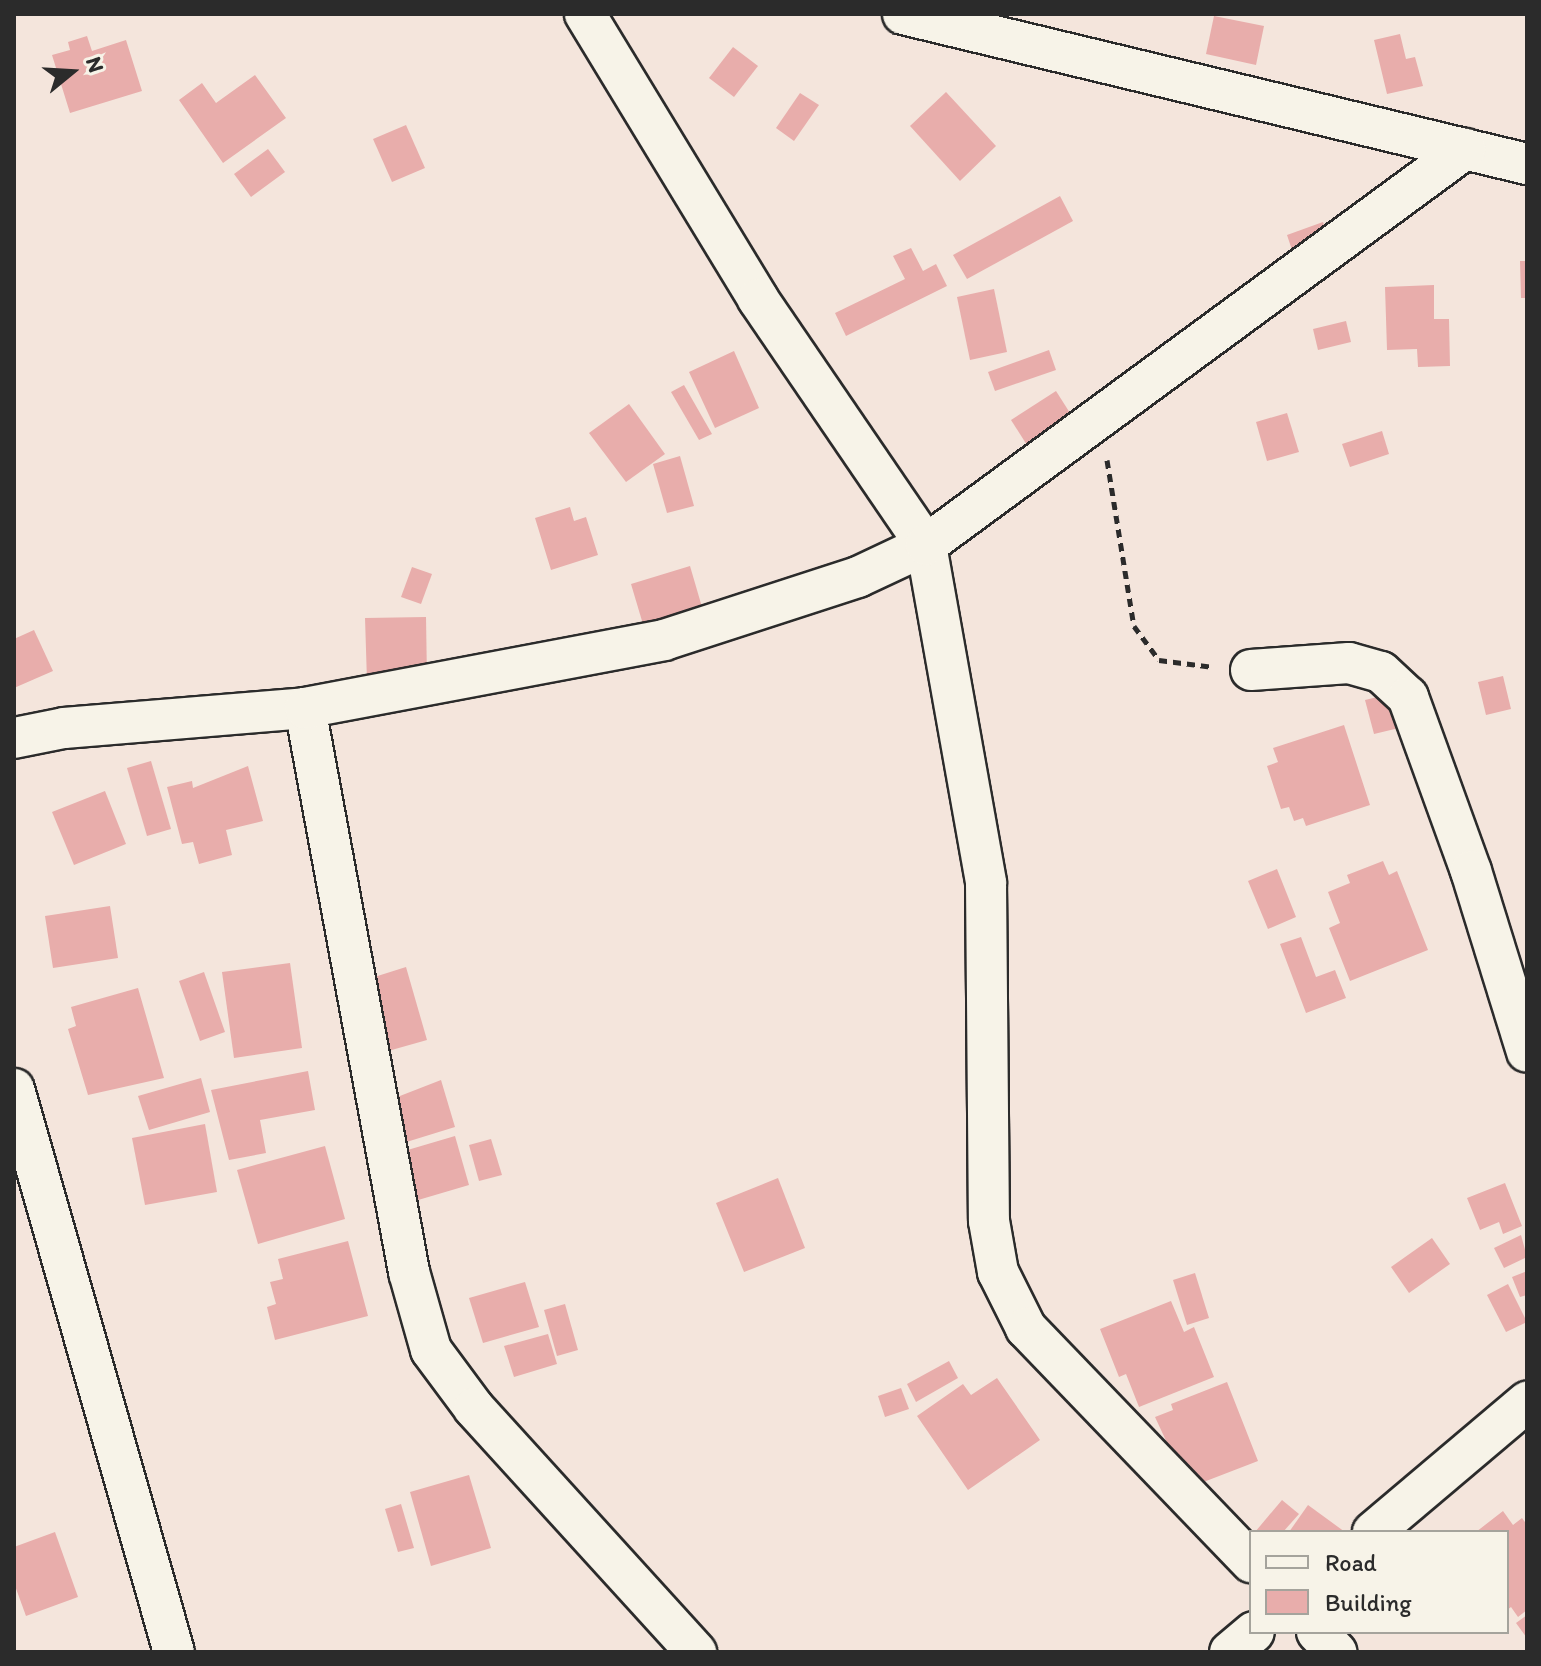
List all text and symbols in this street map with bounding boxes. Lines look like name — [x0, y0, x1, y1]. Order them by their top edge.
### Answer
north arrow — [32, 32, 112, 112]
text: N — [80, 53, 110, 76]
legend — [1249, 1530, 1509, 1634]
text: Road — [1325, 1548, 1377, 1577]
text: Building — [1325, 1588, 1412, 1617]

